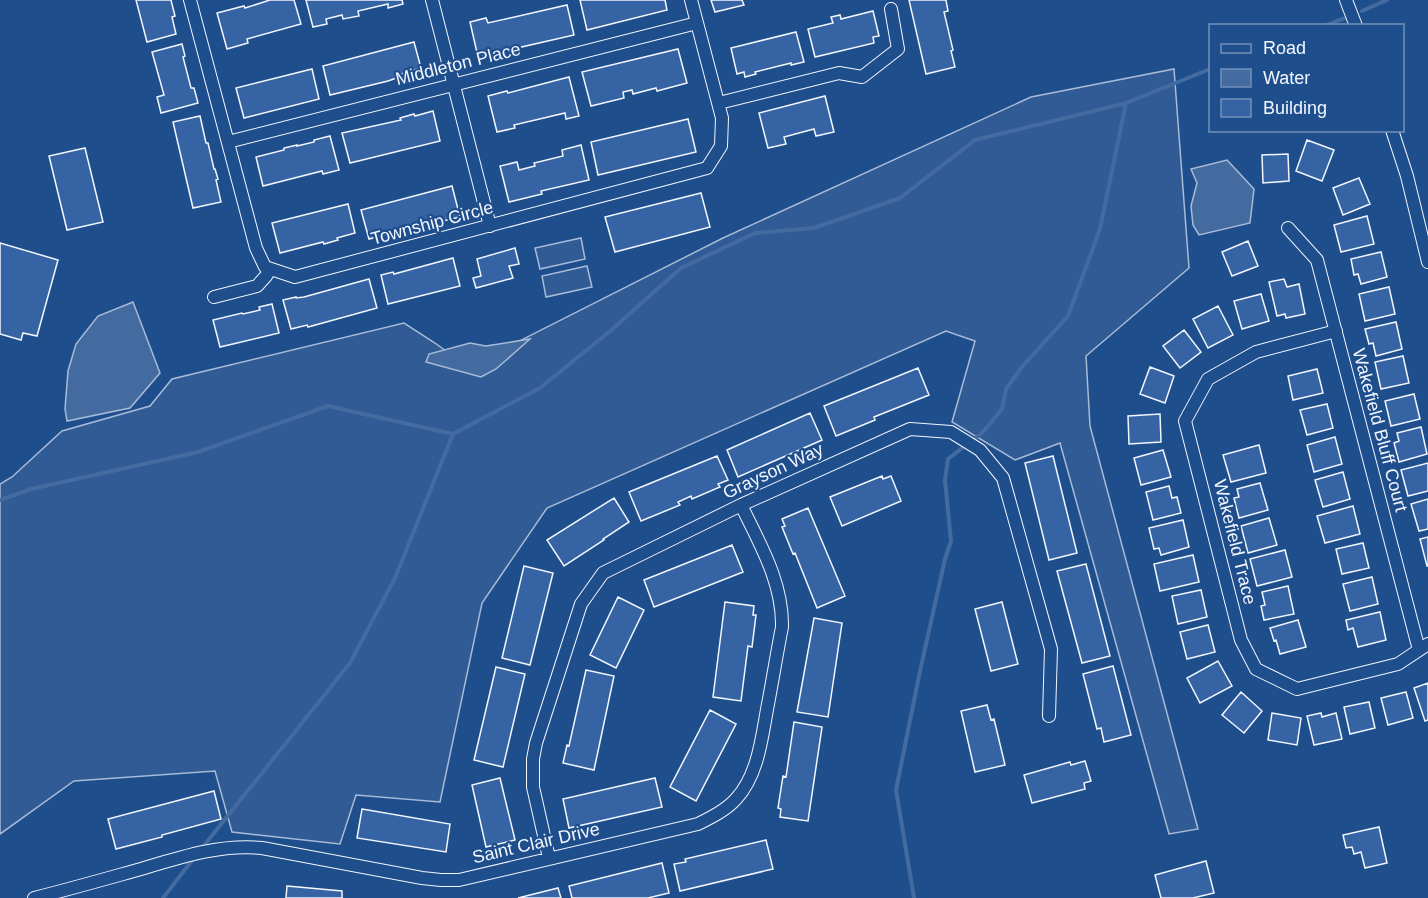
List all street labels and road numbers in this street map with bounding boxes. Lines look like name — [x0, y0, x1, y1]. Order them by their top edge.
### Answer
street label: Middleton Place — [393, 39, 523, 89]
street label: Township Circle — [369, 197, 495, 249]
street label: Wakefield Bluff Court — [1349, 346, 1411, 514]
street label: Grayson Way — [720, 439, 826, 503]
street label: Wakefield Trace — [1210, 477, 1260, 607]
street label: Saint Clair Drive — [470, 819, 602, 867]

